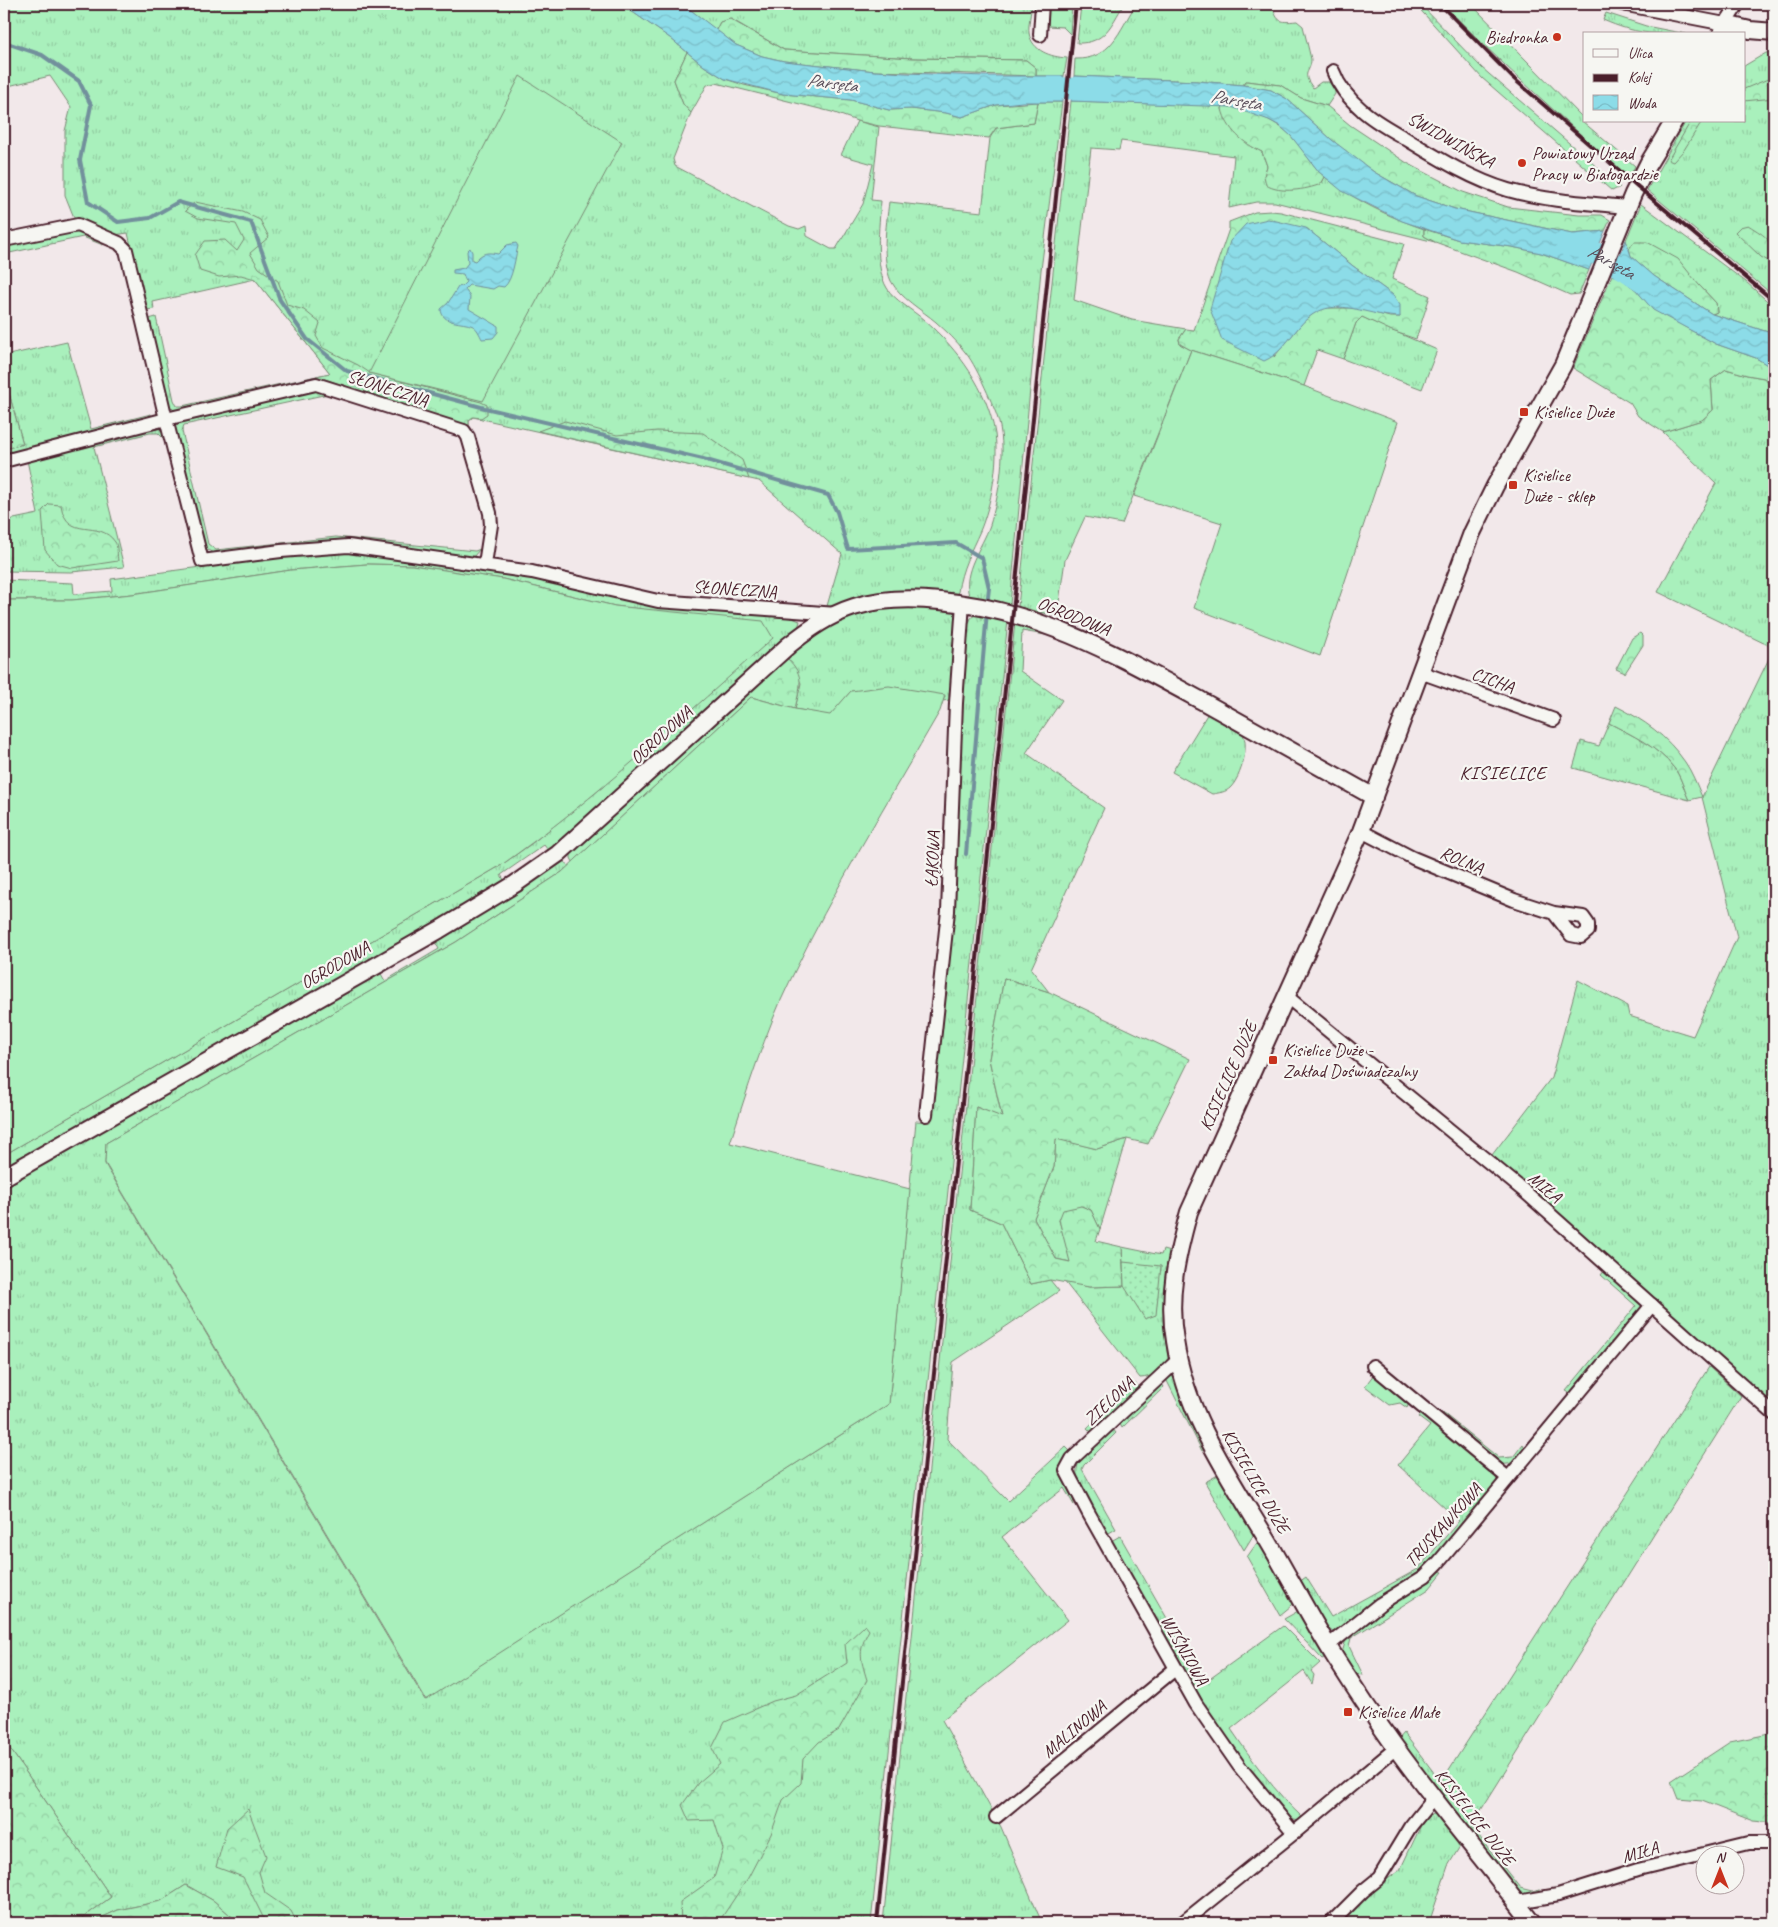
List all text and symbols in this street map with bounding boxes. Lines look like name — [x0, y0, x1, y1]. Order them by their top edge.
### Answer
place label: Biedronka — [1486, 26, 1548, 48]
marker: Biedronka — [1551, 31, 1563, 43]
legend — [1583, 32, 1746, 122]
text: Ulica — [1628, 44, 1653, 63]
water label: Parsęta — [805, 68, 860, 98]
text: Kolej — [1628, 68, 1652, 87]
water label: Parsęta — [1209, 84, 1265, 116]
text: Woda — [1628, 94, 1657, 113]
street label: ŚWIDWIŃSKA — [1404, 107, 1499, 173]
place label: Powiatowy Urząd Pracy w Białogardzie — [1532, 142, 1659, 185]
marker: Powiatowy Urząd Pracy w Białogardzie — [1516, 157, 1528, 169]
water label: Parsęta — [1583, 239, 1641, 286]
street label: SŁONECZNA — [345, 365, 432, 412]
place label: Kisielice Duże — [1534, 401, 1615, 423]
marker: Kisielice Duże — [1518, 406, 1530, 418]
place label: Kisielice Duże - sklep — [1523, 464, 1596, 507]
marker: Kisielice Duże - sklep — [1507, 479, 1519, 491]
street label: SŁONECZNA — [692, 575, 778, 603]
street label: OGRODOWA — [1034, 591, 1114, 641]
street label: CICHA — [1469, 662, 1518, 698]
street label: OGRODOWA — [625, 701, 697, 769]
district label: KISIELICE — [1460, 761, 1548, 785]
street label: ŁĄKOWA — [920, 830, 944, 887]
street label: ROLNA — [1437, 841, 1488, 879]
street label: OGRODOWA — [296, 936, 374, 994]
street label: KISIELICE DUŻE — [1194, 1016, 1263, 1134]
place label: Kisielice Duże - Zakład Doświadczalny — [1283, 1039, 1419, 1082]
marker: Kisielice Duże - Zakład Doświadczalny — [1267, 1054, 1279, 1066]
street label: MIŁA — [1524, 1167, 1567, 1208]
street label: ZIELONA — [1079, 1371, 1140, 1430]
street label: KISIELICE DUŻE — [1217, 1425, 1296, 1539]
street label: TRUSKAWKOWA — [1400, 1478, 1487, 1571]
street label: WIŚNIOWA — [1156, 1611, 1214, 1690]
street label: MALINOWA — [1037, 1695, 1111, 1762]
place label: Kisielice Małe — [1358, 1701, 1441, 1723]
marker: Kisielice Małe — [1342, 1706, 1354, 1718]
street label: KISIELICE DUŻE — [1430, 1764, 1521, 1872]
street label: MIŁA — [1619, 1836, 1662, 1868]
north arrow — [1696, 1844, 1746, 1894]
text: N — [1716, 1849, 1727, 1866]

